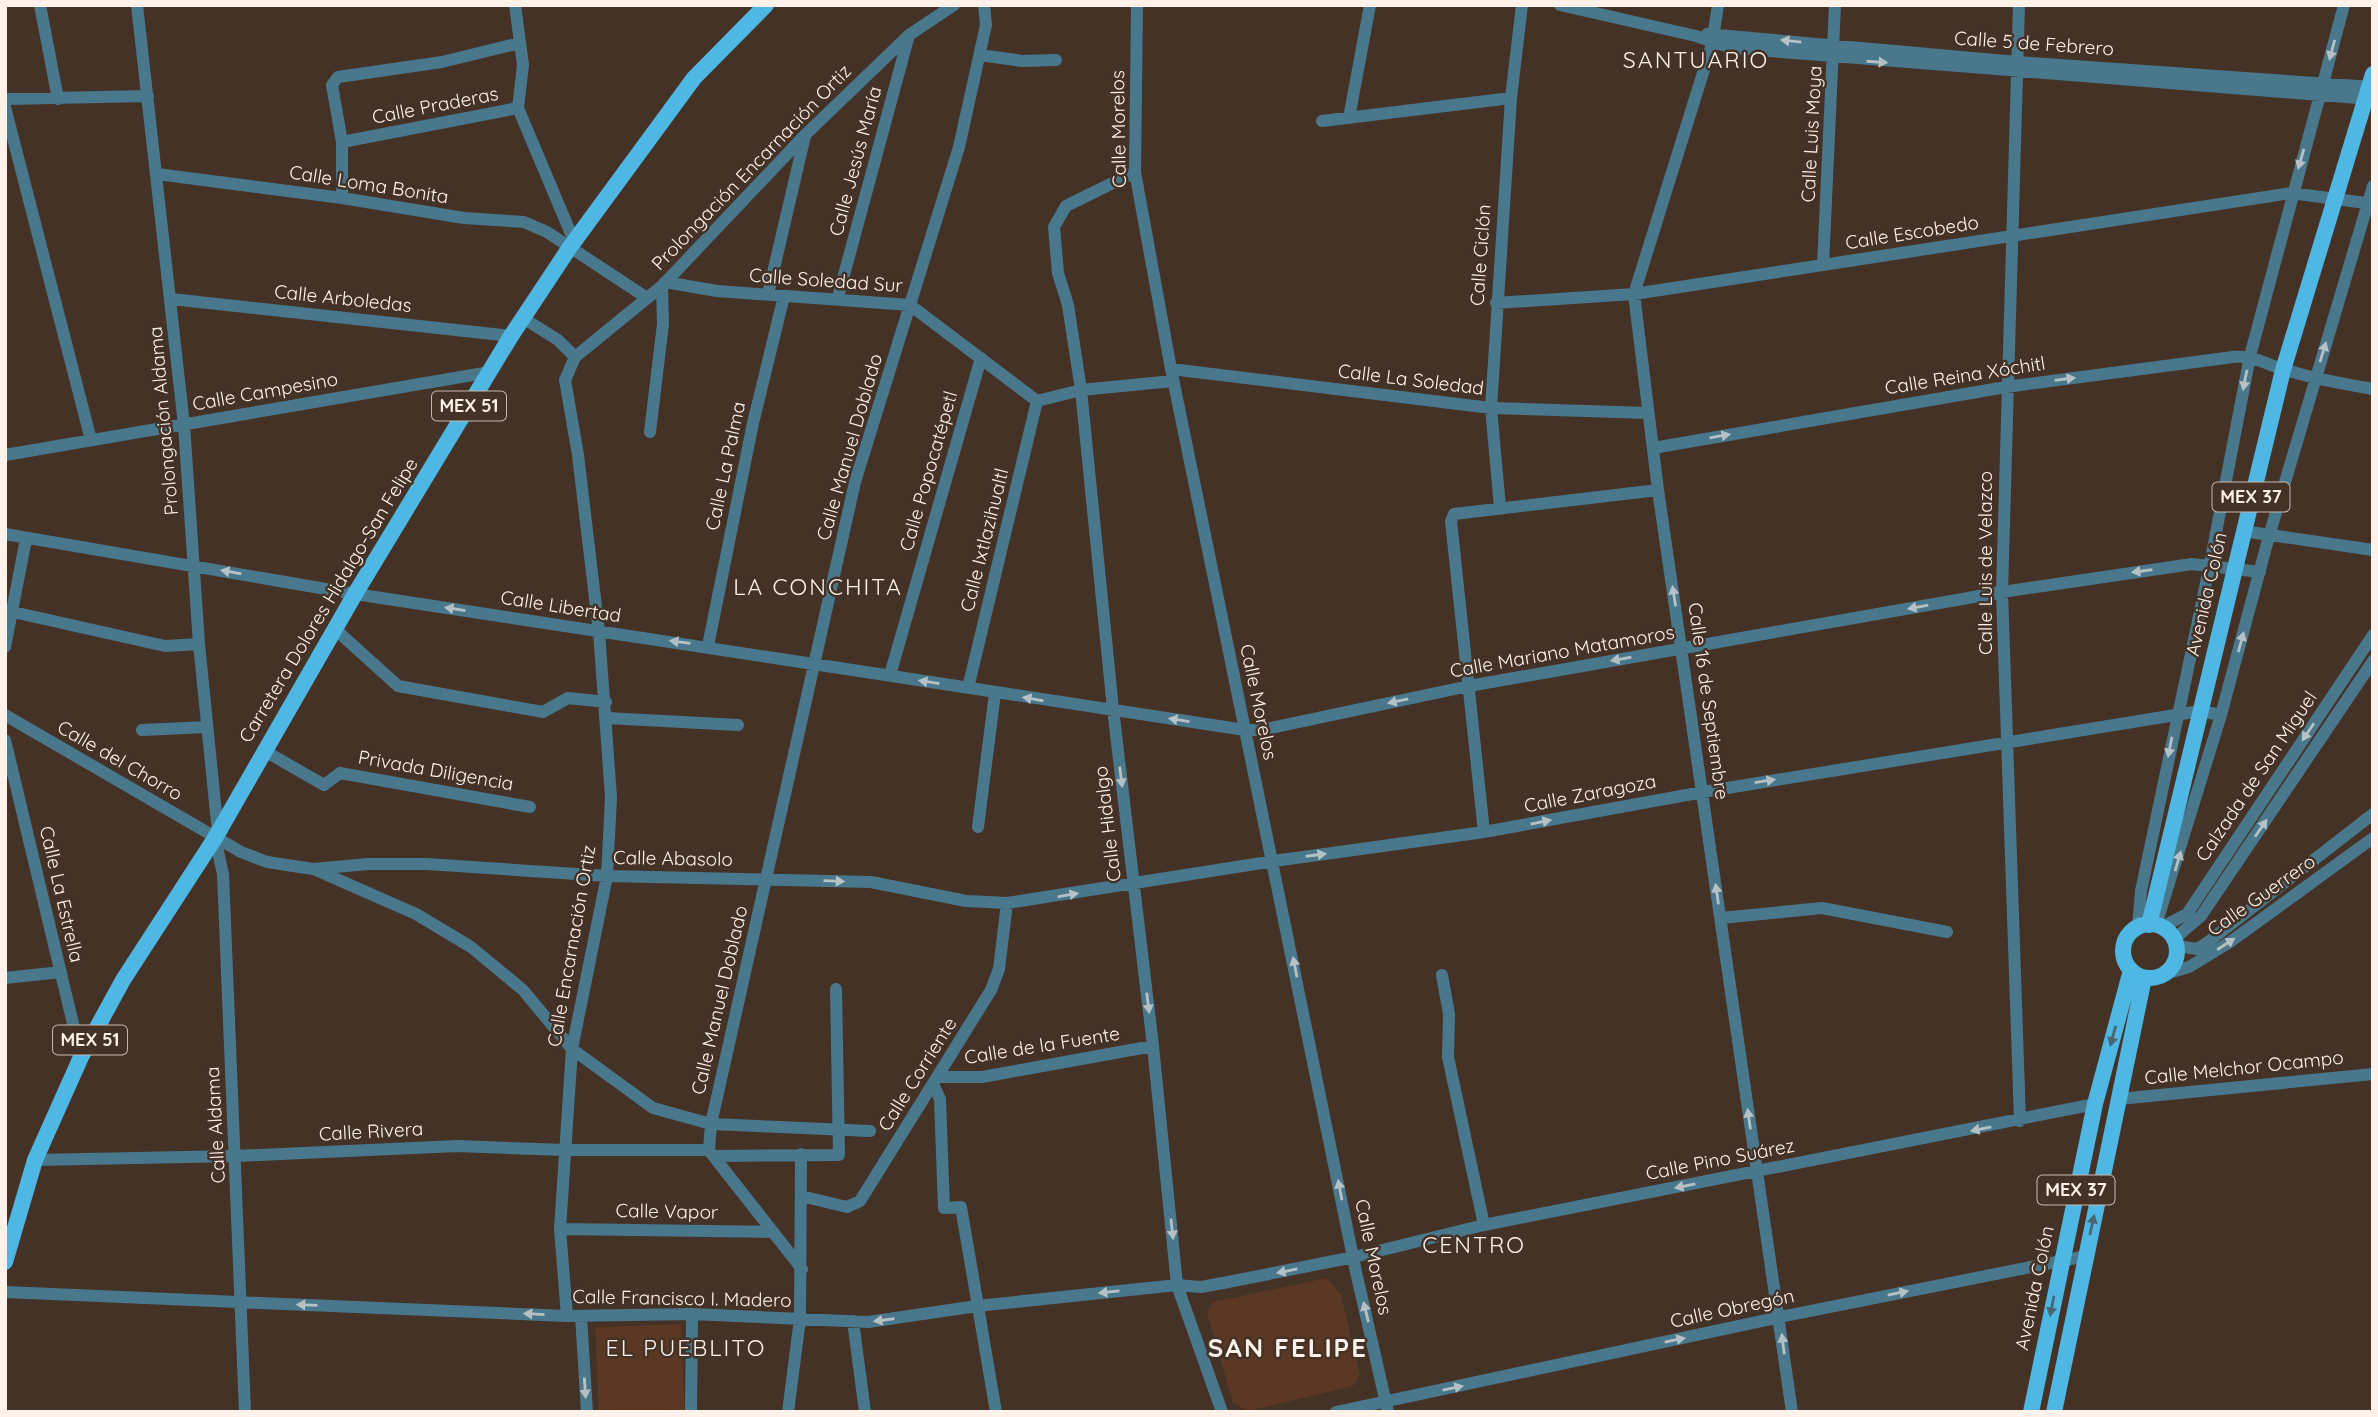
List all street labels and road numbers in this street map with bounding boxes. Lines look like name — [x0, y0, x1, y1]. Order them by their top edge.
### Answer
street label: Calle 5 de Febrero — [1953, 25, 2115, 61]
street label: Prolongación Encarnación Ortiz — [646, 59, 856, 275]
street label: Calle Luis Moya — [1795, 65, 1827, 203]
street label: Calle Morelos — [1105, 70, 1131, 188]
street label: Calle Praderas — [370, 81, 500, 129]
street label: Calle Jesús María — [823, 84, 887, 238]
street label: Calle Loma Bonita — [288, 160, 450, 208]
street label: Calle Ciclón — [1464, 204, 1496, 306]
street label: Calle Escobedo — [1844, 210, 1980, 254]
street label: Calle Soledad Sur — [748, 263, 904, 297]
street label: Calle Arboledas — [273, 279, 413, 317]
street label: Prolongación Aldama — [143, 326, 183, 516]
street label: Calle Reina Xóchitl — [1883, 350, 2047, 400]
street label: Calle Manuel Doblado — [811, 351, 887, 543]
street label: Calle La Soledad — [1337, 358, 1485, 400]
street label: Calle Campesino — [190, 366, 340, 416]
street label: Calle Popocatépetl — [894, 388, 962, 554]
road number: MEX 51 — [432, 392, 506, 420]
street label: Calle La Palma — [700, 399, 750, 533]
street label: Carretera Dolores Hidalgo-San Felipe — [233, 453, 423, 747]
street label: Calle Ixtlazihualtl — [955, 466, 1013, 614]
street label: Calle Luis de Velazco — [1973, 471, 1997, 655]
road number: MEX 37 — [2212, 482, 2290, 512]
street label: Avenida Colón — [2180, 530, 2232, 658]
street label: Calle Libertad — [499, 585, 623, 627]
street label: Calle 16 de Septiembre — [1683, 601, 1735, 801]
street label: Calle Mariano Matamoros — [1448, 619, 1676, 683]
street label: Calle Morelos — [1235, 642, 1283, 762]
street label: Calzada de San Miguel — [2190, 686, 2322, 866]
street label: Calle del Chorro — [53, 714, 187, 806]
street label: Privada Diligencia — [356, 745, 516, 795]
street label: Calle Hidalgo — [1088, 765, 1126, 883]
street label: Calle Zaragoza — [1522, 768, 1658, 818]
street label: Calle La Estrella — [35, 823, 89, 965]
street label: Calle Encarnación Ortiz — [541, 843, 601, 1049]
street label: Calle Abasolo — [613, 845, 733, 871]
street label: Calle Guerrero — [2202, 849, 2320, 941]
street label: Calle Manuel Doblado — [686, 903, 752, 1097]
street label: Calle Corriente — [872, 1013, 962, 1135]
street label: Calle de la Fuente — [963, 1021, 1121, 1069]
road number: MEX 51 — [53, 1026, 127, 1055]
street label: Calle Melchor Ocampo — [2143, 1045, 2345, 1089]
street label: Calle Aldama — [200, 1066, 230, 1184]
street label: Calle Rivera — [318, 1116, 424, 1146]
street label: Calle Pino Suárez — [1644, 1133, 1796, 1185]
road number: MEX 37 — [2038, 1176, 2114, 1204]
street label: Calle Morelos — [1350, 1197, 1398, 1317]
street label: Calle Vapor — [615, 1198, 719, 1224]
street label: Avenida Colón — [2009, 1224, 2059, 1352]
street label: Calle Obregón — [1668, 1283, 1796, 1333]
street label: Calle Francisco I. Madero — [572, 1284, 792, 1312]

